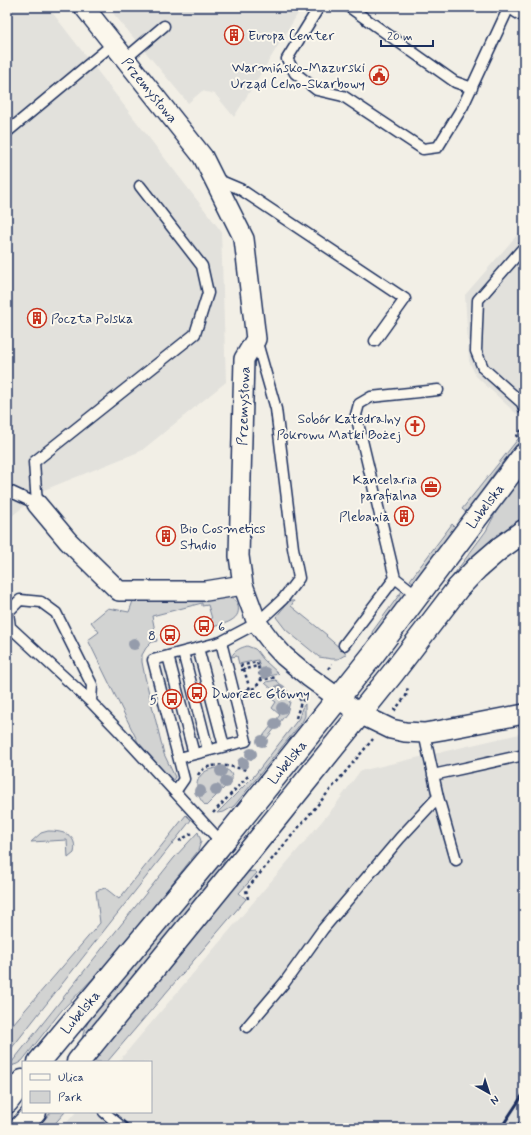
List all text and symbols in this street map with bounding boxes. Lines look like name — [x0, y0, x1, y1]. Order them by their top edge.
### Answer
scale bar — [381, 22, 433, 48]
building icon: Europa Center — [223, 24, 245, 46]
place label: Europa Center — [248, 27, 334, 45]
text: 20 m — [387, 29, 413, 45]
street label: Przemysłowa — [117, 54, 181, 127]
place label: Warmińsko-Mazurski Urząd Celno-Skarbowy — [231, 59, 365, 93]
public building icon: Warmińsko-Mazurski Urząd Celno-Skarbowy — [368, 64, 390, 86]
building icon: Poczta Polska — [26, 307, 48, 329]
place label: Poczta Polska — [51, 310, 133, 328]
street label: Przemysłowa — [234, 366, 254, 446]
place label: Sobór Katedralny Pokrowu Matki Bożej — [276, 410, 401, 444]
church icon: Sobór Katedralny Pokrowu Matki Bożej — [404, 415, 426, 437]
place label: Kancelaria parafialna — [353, 471, 417, 505]
office icon: Kancelaria parafialna — [420, 476, 442, 498]
street label: Lubelska — [463, 480, 509, 533]
building icon: Plebania — [393, 505, 415, 527]
place label: Plebania — [339, 508, 390, 526]
place label: Bio Cosmetics Studio — [180, 520, 266, 554]
building icon: Bio Cosmetics Studio — [155, 525, 177, 547]
bus stop icon: 6 — [193, 615, 215, 637]
place label: 6 — [218, 618, 225, 636]
bus stop icon: 8 — [159, 624, 181, 646]
place label: 8 — [148, 627, 156, 645]
bus stop icon: Dworzec Główny — [186, 682, 208, 704]
place label: Dworzec Główny — [211, 685, 310, 703]
bus stop icon: 5 — [161, 688, 183, 710]
place label: 5 — [150, 691, 158, 709]
street label: Lubelska — [264, 737, 311, 788]
street label: Lubelska — [57, 987, 104, 1038]
legend — [22, 1061, 152, 1113]
text: Ulica — [58, 1070, 84, 1086]
north arrow — [469, 1073, 509, 1113]
text: Park — [58, 1090, 82, 1106]
text: N — [487, 1092, 502, 1108]

